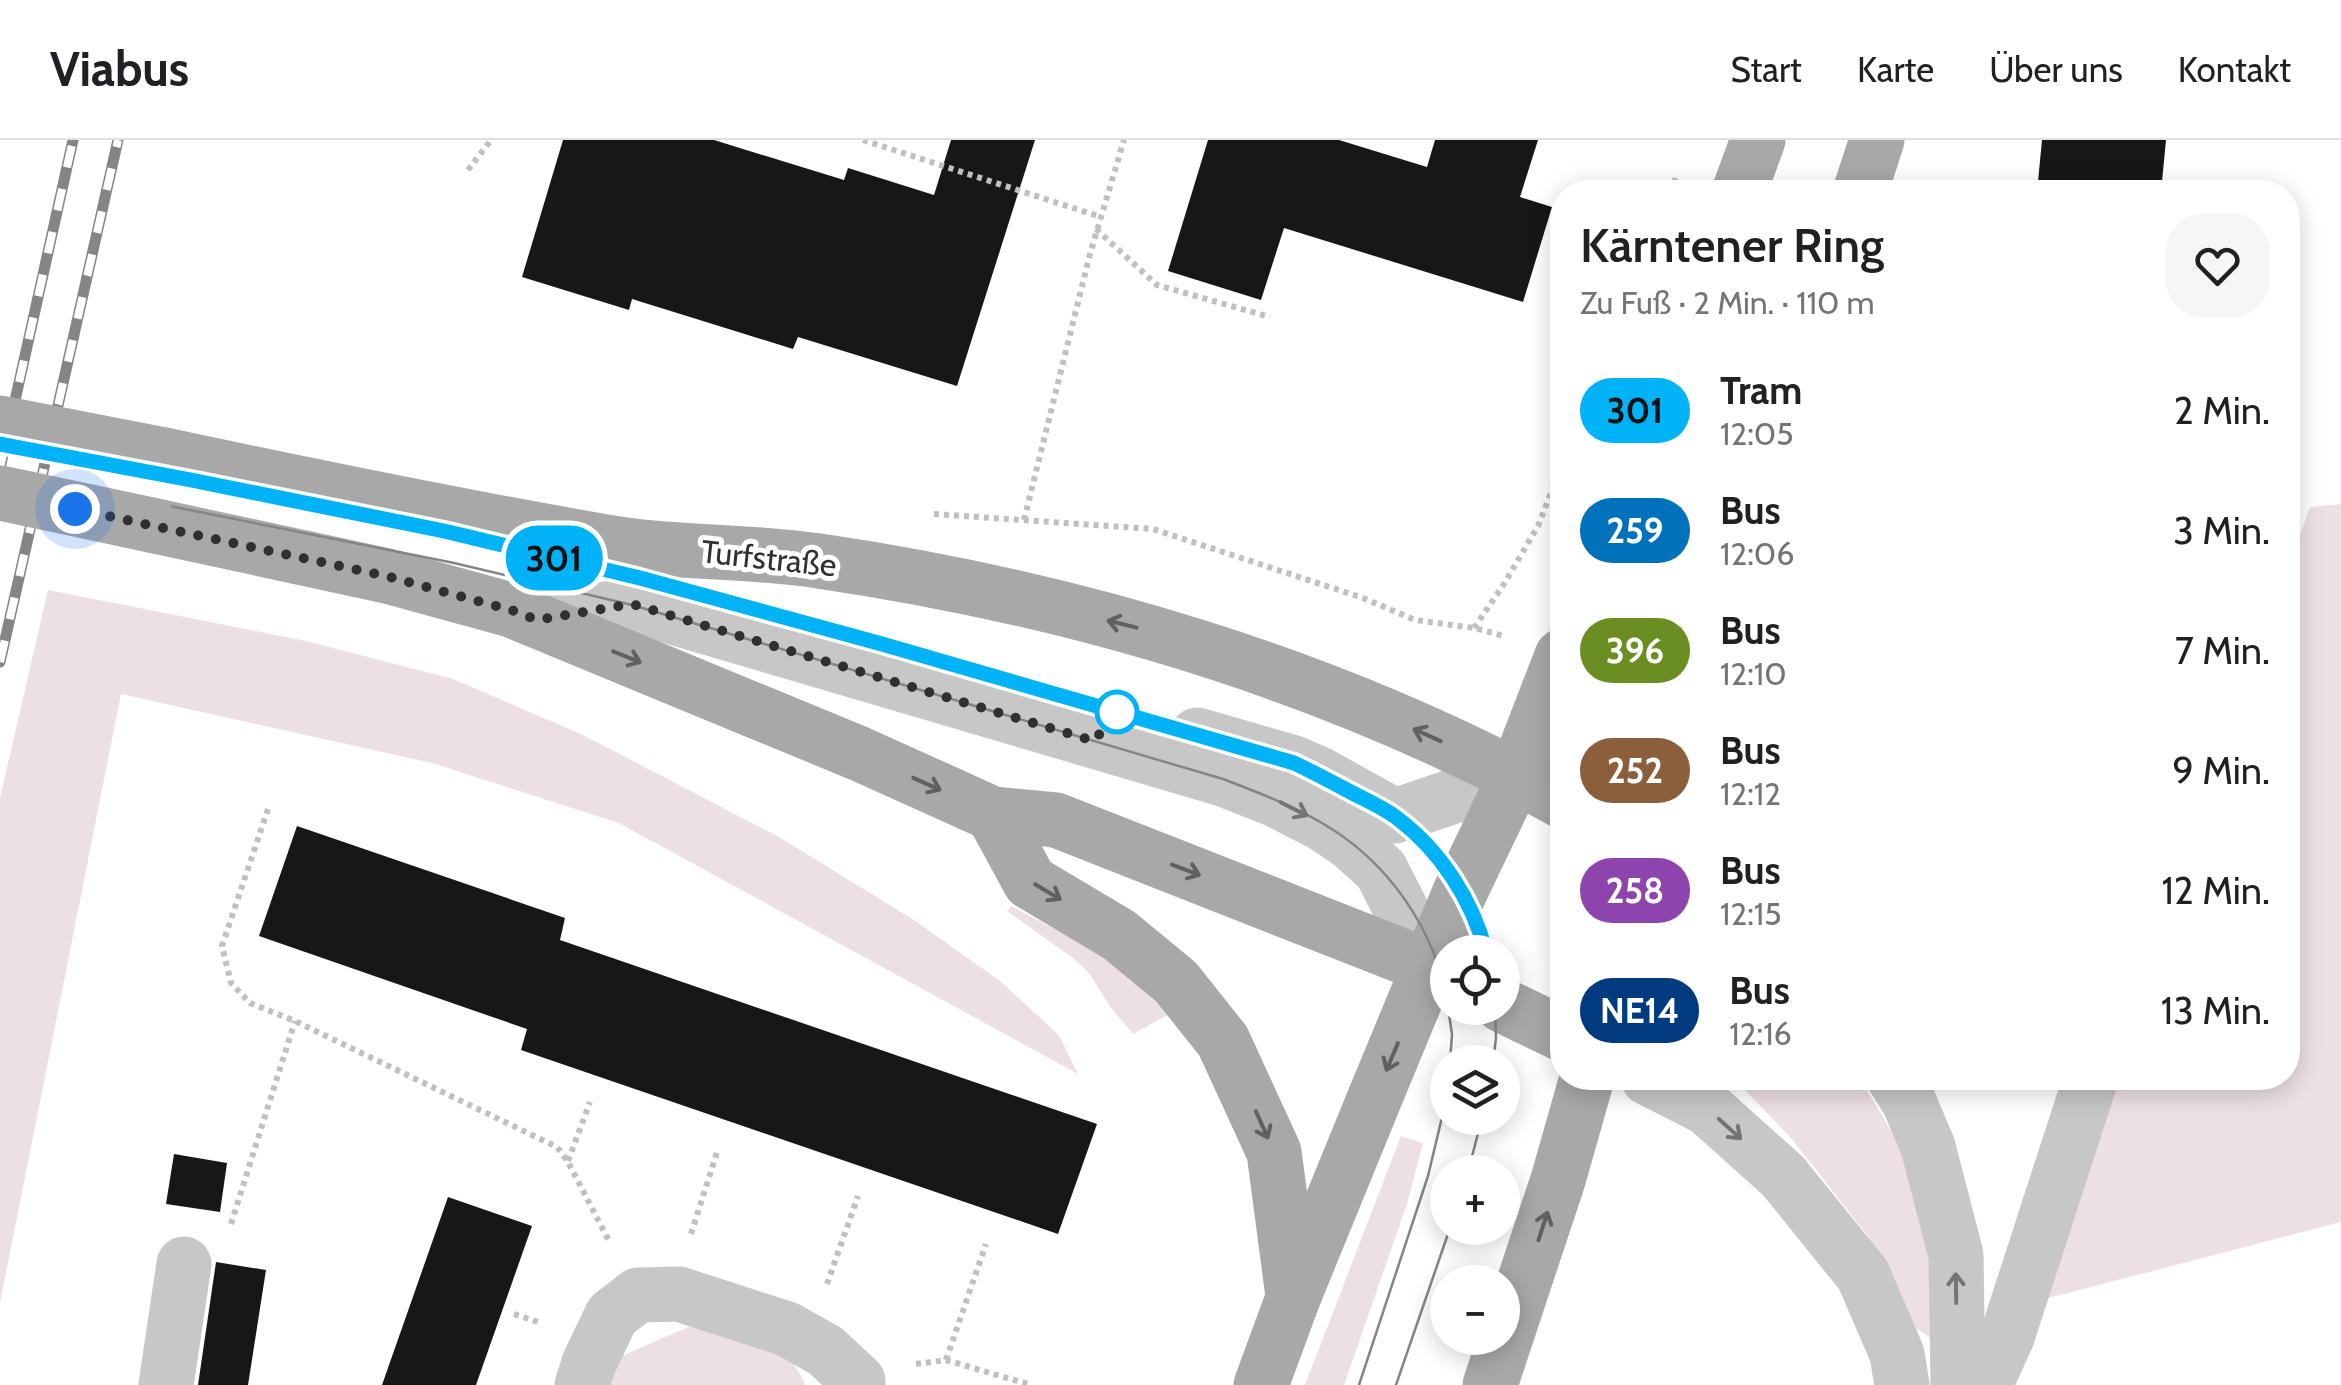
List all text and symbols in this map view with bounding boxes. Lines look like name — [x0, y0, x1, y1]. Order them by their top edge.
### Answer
text: Viabus — [50, 40, 189, 98]
text: Start — [1731, 48, 1802, 91]
text: Karte — [1857, 48, 1934, 91]
text: Über uns — [1989, 48, 2123, 91]
text: Kontakt — [2178, 48, 2291, 91]
button: heart — [2165, 213, 2270, 318]
text: Kärntener Ring — [1580, 216, 1884, 274]
text: Zu Fuß · 2 Min. · 110 m — [1580, 283, 1875, 322]
text: Tram — [1720, 367, 1802, 414]
text: 2 Min. — [2174, 387, 2270, 434]
text: 301 — [1607, 389, 1663, 432]
text: 12:05 — [1720, 414, 1794, 453]
your location — [50, 484, 100, 534]
text: Bus — [1720, 487, 1781, 534]
text: 3 Min. — [2173, 507, 2270, 554]
text: 259 — [1607, 509, 1663, 552]
line badge: 301 — [496, 526, 612, 590]
street label: Turfstraße — [699, 532, 839, 584]
text: 12:06 — [1720, 534, 1794, 573]
text: 301 — [526, 537, 582, 580]
text: Bus — [1720, 607, 1781, 654]
one-way arrow — [1107, 614, 1139, 632]
text: 7 Min. — [2175, 627, 2270, 674]
text: 396 — [1606, 629, 1664, 672]
one-way arrow — [612, 649, 642, 667]
text: 12:10 — [1720, 654, 1787, 693]
unlabelled marker — [1096, 691, 1138, 733]
one-way arrow — [1412, 725, 1443, 743]
text: Bus — [1720, 727, 1781, 774]
text: 9 Min. — [2172, 747, 2270, 794]
text: 252 — [1607, 749, 1663, 792]
text: 12:12 — [1720, 774, 1781, 813]
one-way arrow — [911, 776, 942, 794]
one-way arrow — [1279, 800, 1309, 819]
text: Bus — [1720, 847, 1781, 894]
one-way arrow — [1170, 863, 1201, 881]
text: 12 Min. — [2161, 867, 2270, 914]
text: 258 — [1606, 869, 1664, 912]
one-way arrow — [1033, 882, 1062, 902]
text: 12:15 — [1720, 894, 1782, 933]
map controls — [1430, 935, 1520, 1355]
button: locate — [1430, 935, 1520, 1025]
text: Bus — [1729, 967, 1790, 1014]
text: 13 Min. — [2161, 987, 2270, 1034]
text: NE14 — [1600, 989, 1679, 1032]
text: 12:16 — [1729, 1014, 1792, 1053]
one-way arrow — [1382, 1041, 1400, 1072]
button: layers — [1430, 1045, 1520, 1135]
one-way arrow — [1253, 1109, 1272, 1139]
one-way arrow — [1717, 1117, 1742, 1140]
button: + — [1430, 1155, 1520, 1245]
one-way arrow — [1535, 1210, 1553, 1242]
button: − — [1430, 1265, 1520, 1355]
one-way arrow — [1946, 1272, 1966, 1304]

